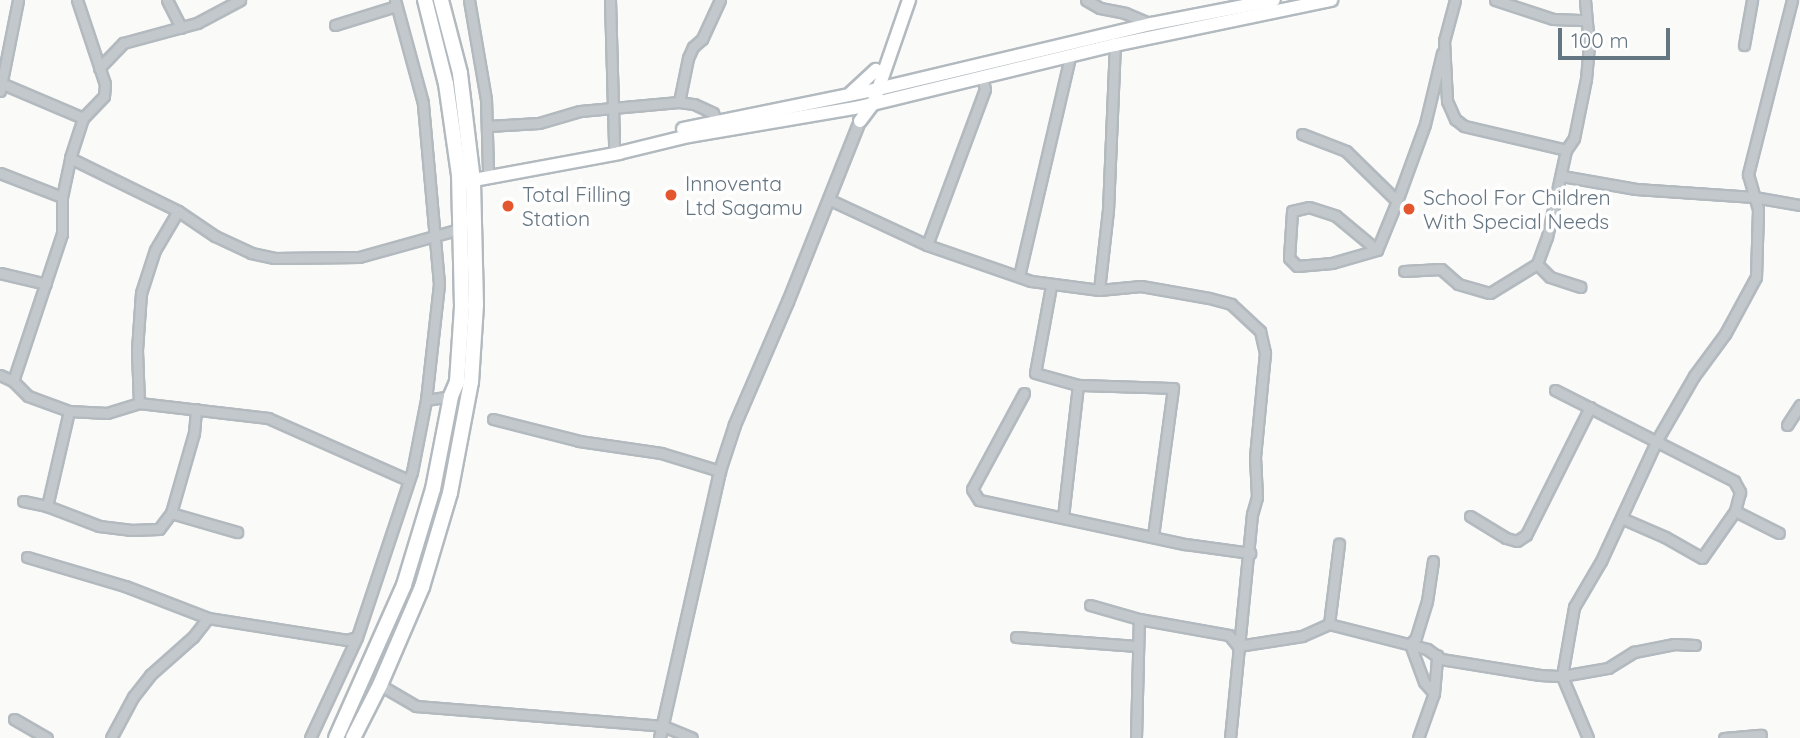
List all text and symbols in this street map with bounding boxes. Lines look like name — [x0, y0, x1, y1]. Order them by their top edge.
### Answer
scale bar — [1562, 14, 1674, 58]
text: 100 m — [1571, 27, 1629, 53]
place label: Innoventa Ltd Sagamu — [685, 170, 803, 220]
place label: Total Filling Station — [522, 181, 631, 231]
place label: School For Children With Special Needs — [1423, 184, 1611, 234]
marker: Innoventa Ltd Sagamu — [663, 187, 679, 203]
marker: Total Filling Station — [500, 198, 516, 214]
marker: School For Children With Special Needs — [1401, 201, 1417, 217]

